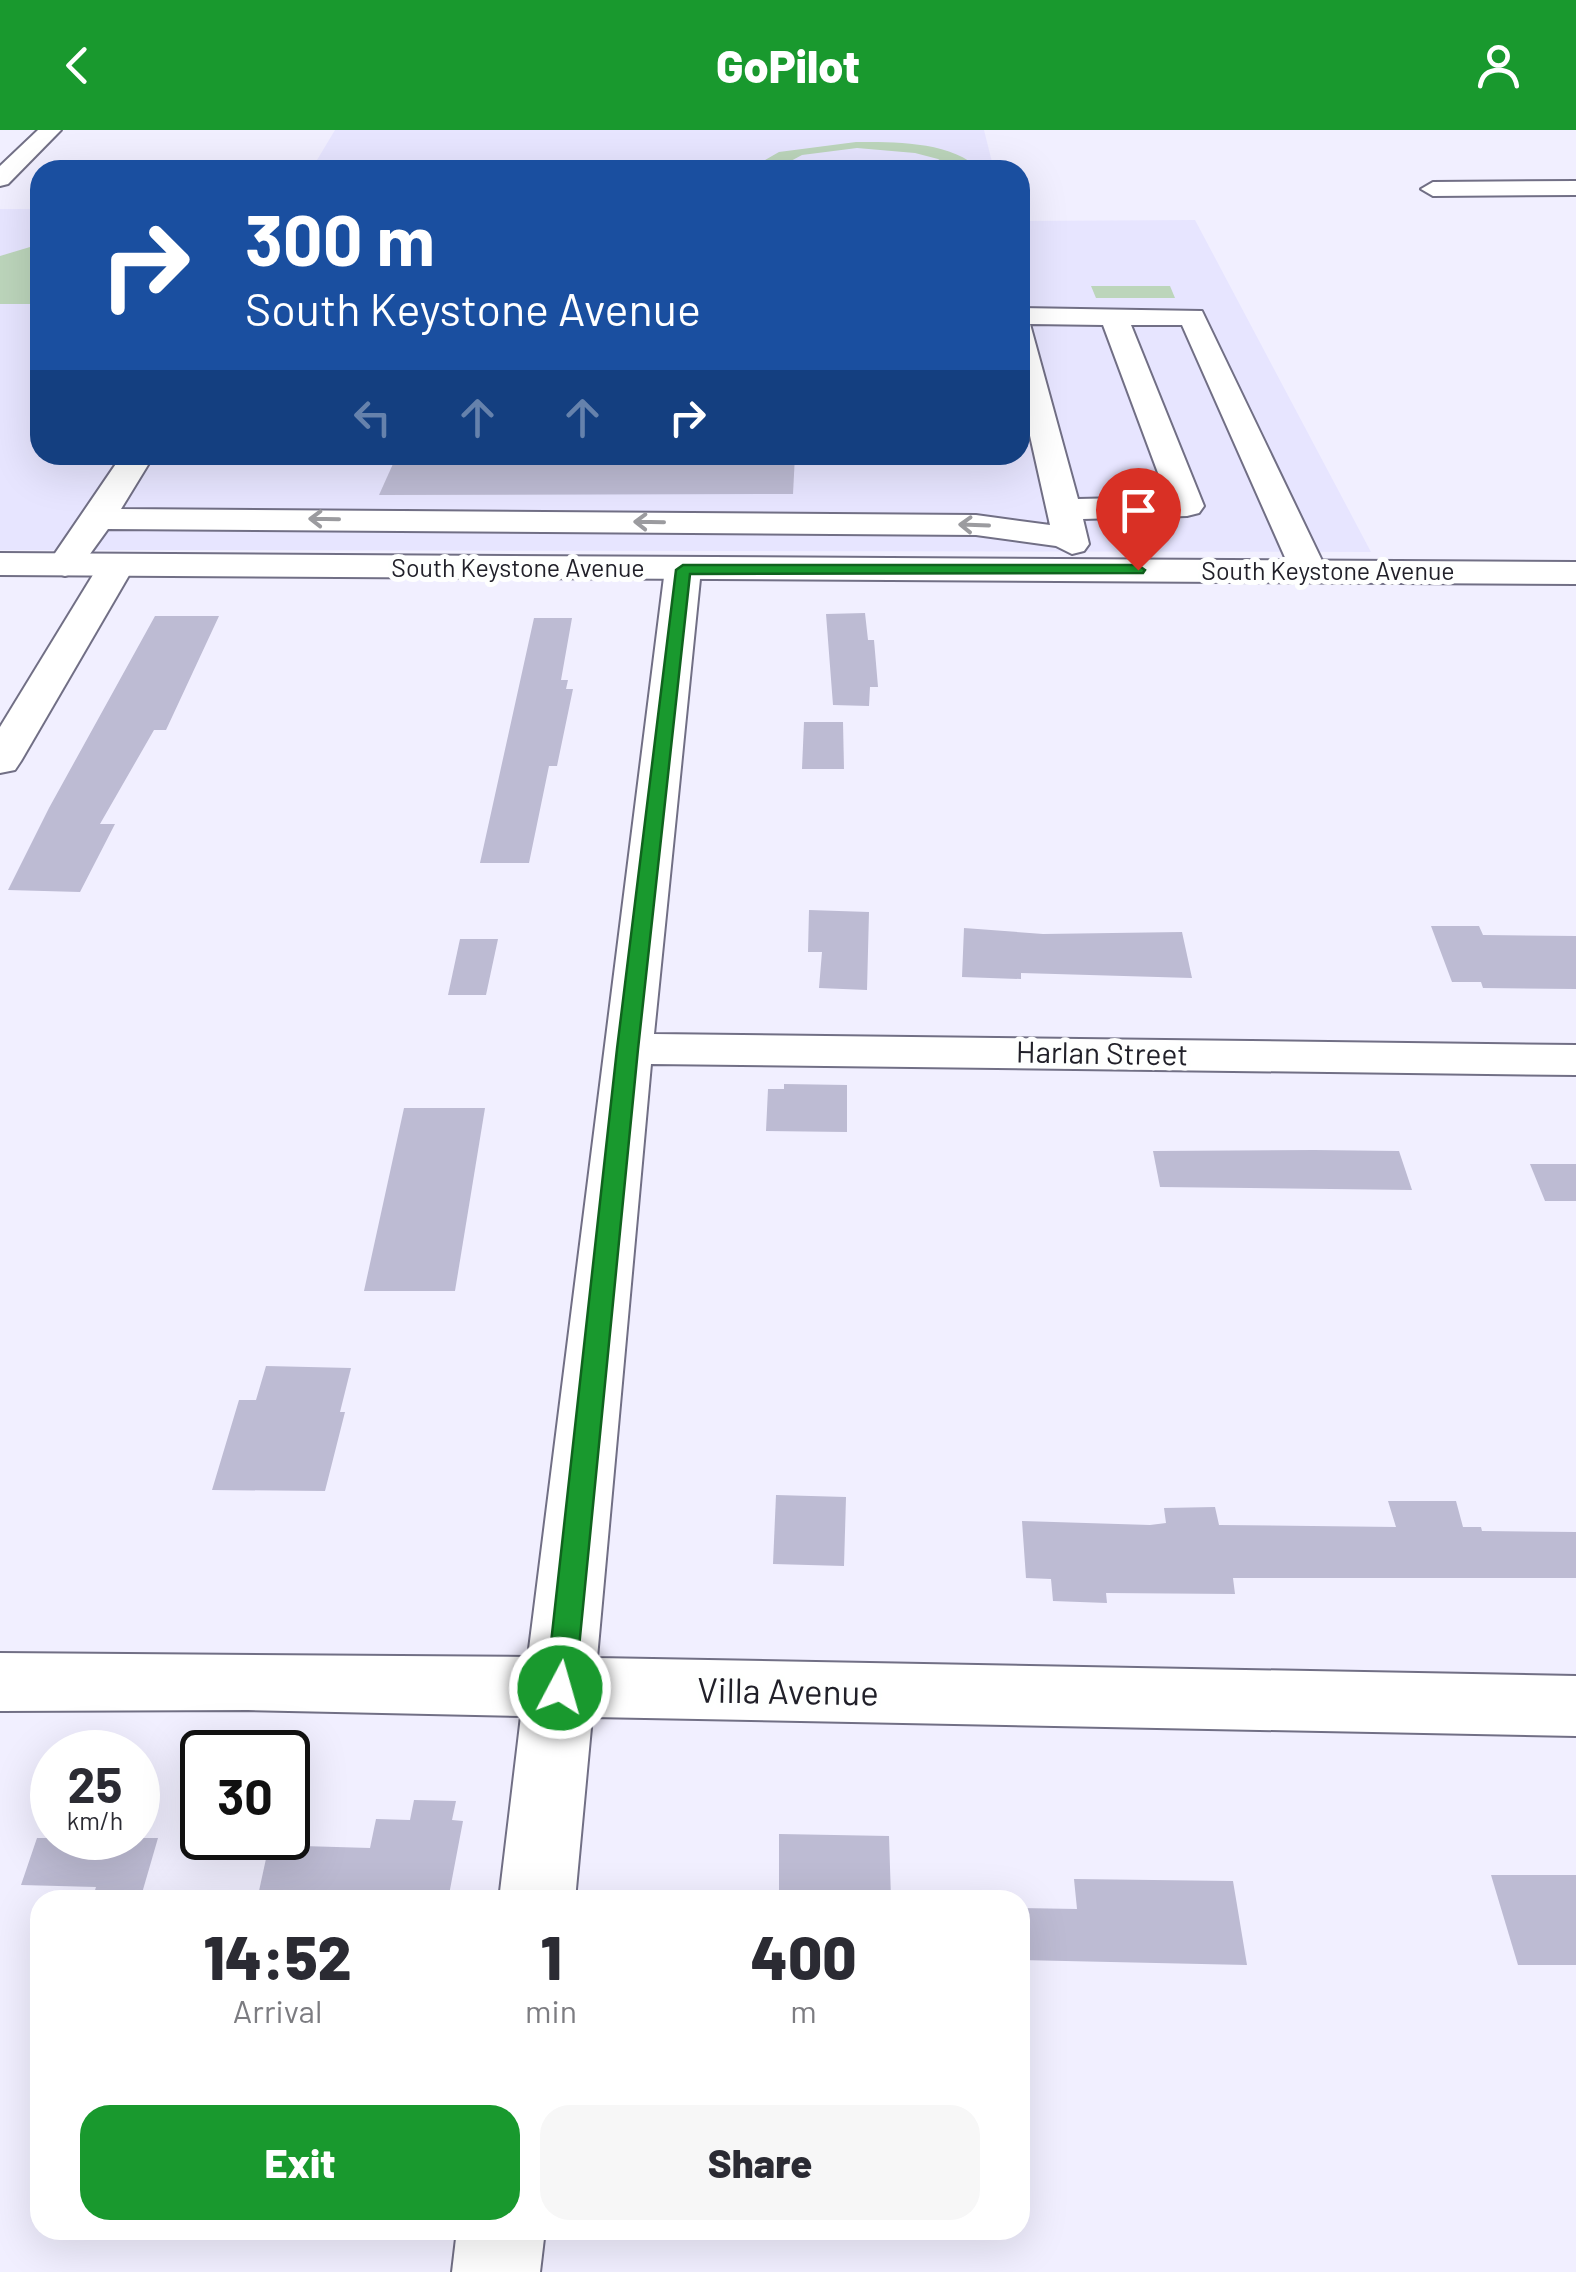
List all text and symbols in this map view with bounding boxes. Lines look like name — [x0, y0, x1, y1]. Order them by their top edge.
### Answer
icon: back — [50, 38, 105, 93]
text: GoPilot — [716, 38, 860, 92]
icon: person — [1471, 38, 1526, 93]
text: 300 m — [245, 196, 435, 280]
icon: right — [80, 200, 210, 330]
text: South Keystone Avenue — [245, 281, 701, 335]
icon: left — [345, 390, 400, 445]
icon: ahead — [450, 390, 505, 445]
icon: ahead — [555, 390, 610, 445]
icon: right — [660, 390, 715, 445]
pin — [1096, 468, 1181, 571]
icon: arrive — [1111, 483, 1166, 538]
one-way arrow — [308, 510, 340, 528]
one-way arrow — [633, 512, 666, 532]
one-way arrow — [958, 516, 990, 535]
street label: South Keystone Avenue — [391, 552, 645, 582]
street label: South Keystone Avenue — [1201, 555, 1455, 585]
street label: Harlan Street — [1016, 1033, 1188, 1071]
position arrow — [508, 1636, 612, 1740]
street label: Villa Avenue — [697, 1667, 879, 1713]
speed limit sign: 30 — [180, 1730, 310, 1860]
text: 25 — [68, 1753, 122, 1813]
text: km/h — [67, 1805, 123, 1835]
text: 14:52 — [204, 1920, 352, 1992]
text: 1 — [540, 1920, 562, 1992]
text: 400 — [751, 1920, 856, 1992]
text: Arrival — [233, 1991, 322, 2029]
text: min — [525, 1991, 577, 2029]
text: m — [790, 1991, 817, 2029]
button: Exit — [80, 2105, 520, 2220]
button: Share — [540, 2105, 980, 2220]

